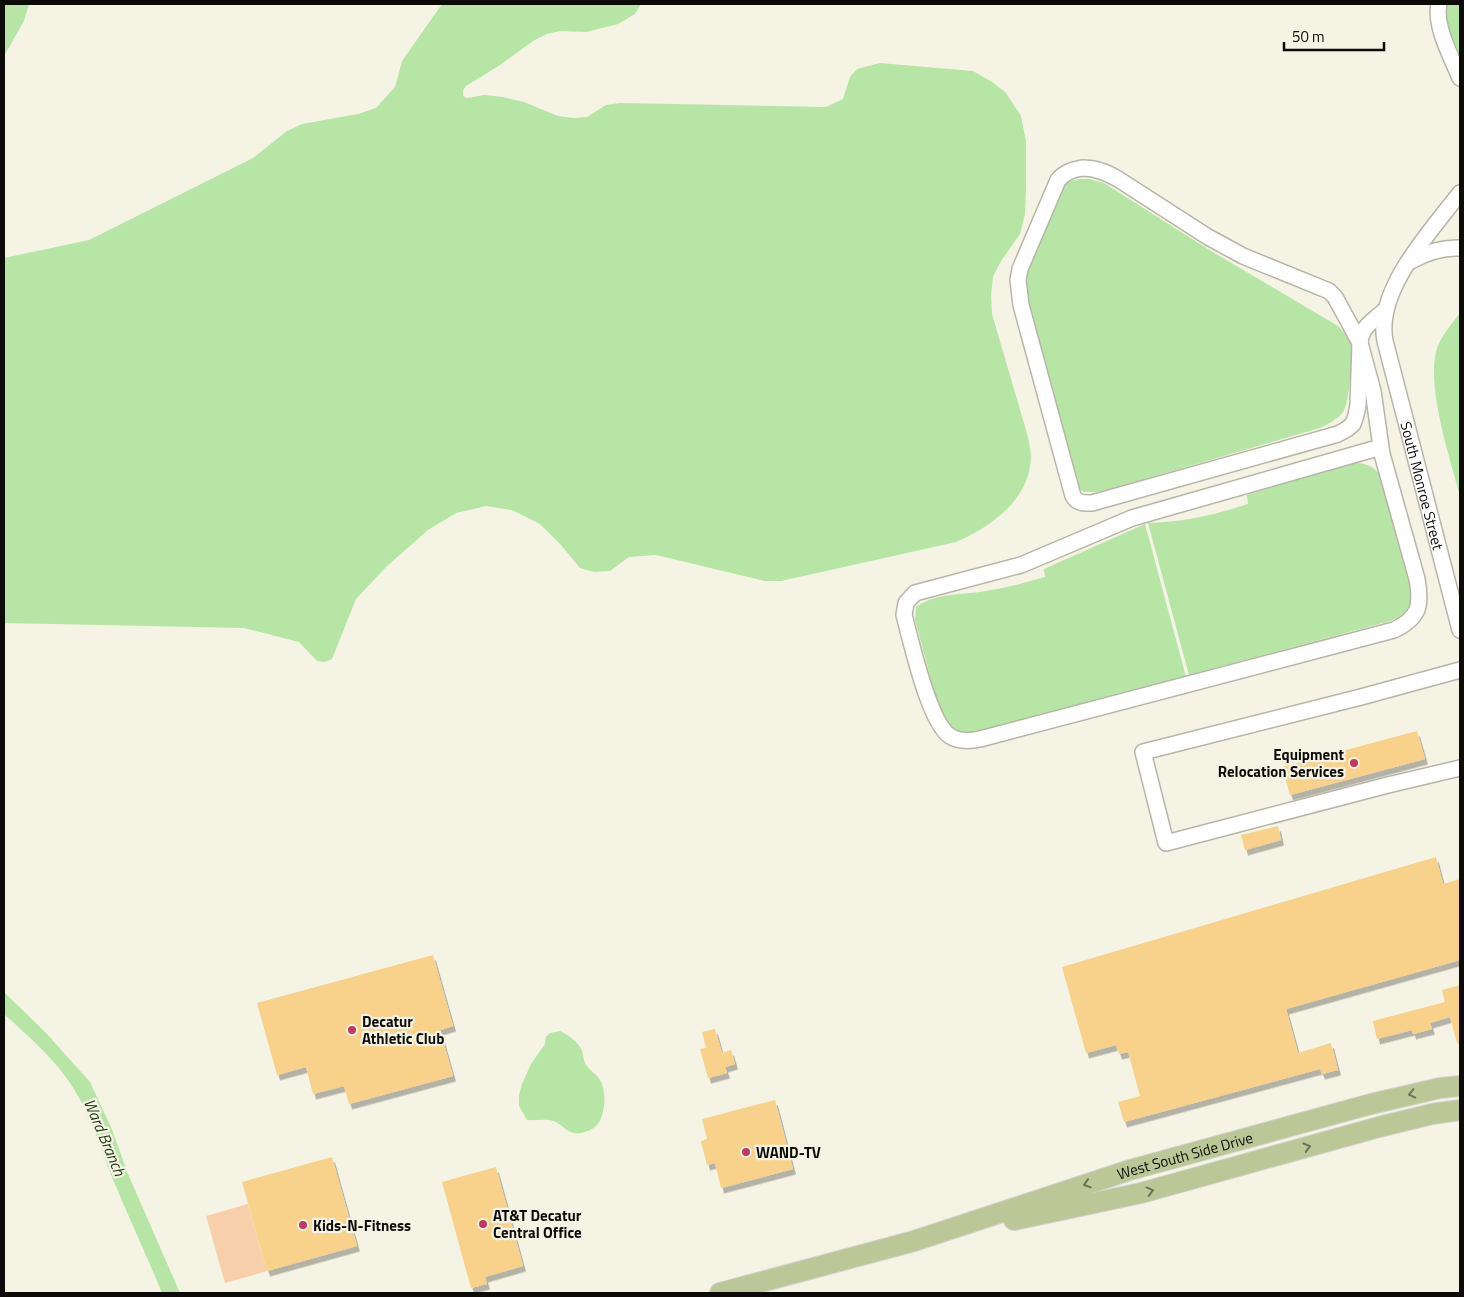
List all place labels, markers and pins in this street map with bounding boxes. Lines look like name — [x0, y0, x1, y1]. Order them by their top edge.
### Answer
place label: Equipment Relocation Services — [1218, 743, 1345, 783]
marker: Equipment Relocation Services — [1348, 757, 1360, 769]
place label: Decatur Athletic Club — [362, 1010, 444, 1050]
marker: Decatur Athletic Club — [346, 1024, 358, 1036]
place label: WAND-TV — [756, 1141, 821, 1164]
marker: WAND-TV — [740, 1146, 752, 1158]
place label: AT&T Decatur Central Office — [493, 1204, 582, 1244]
place label: Kids-N-Fitness — [313, 1214, 411, 1237]
marker: AT&T Decatur Central Office — [477, 1218, 489, 1230]
marker: Kids-N-Fitness — [297, 1219, 309, 1231]

